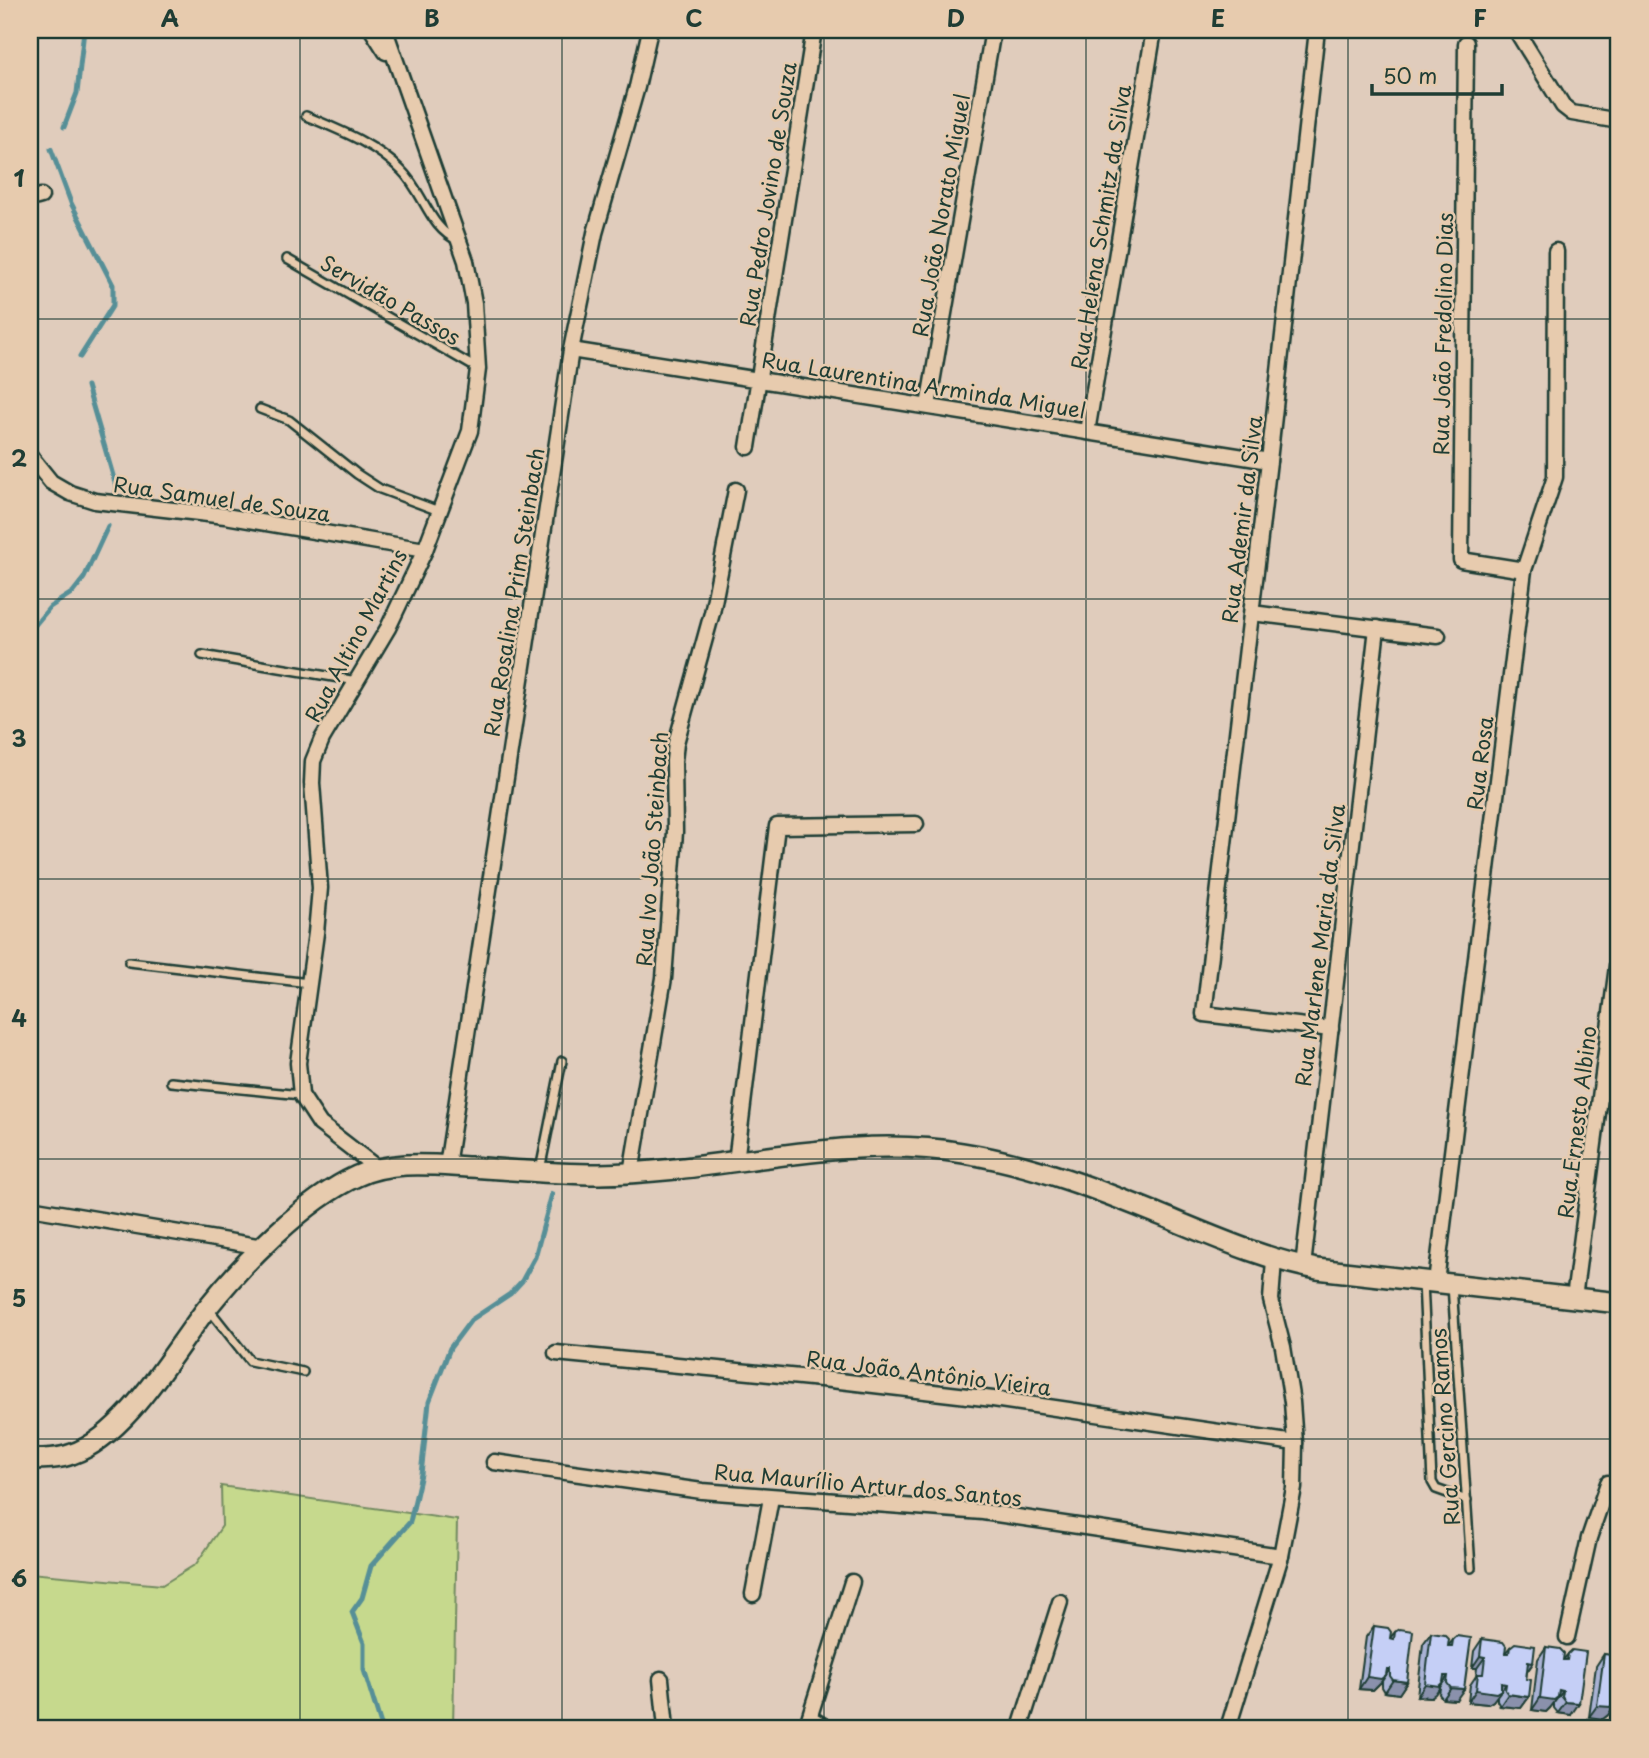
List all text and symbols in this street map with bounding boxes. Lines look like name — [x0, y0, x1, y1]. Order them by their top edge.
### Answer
text: A — [161, 0, 179, 35]
text: B — [424, 0, 440, 35]
text: C — [685, 0, 703, 35]
text: D — [947, 0, 965, 35]
text: E — [1211, 0, 1225, 35]
text: F — [1473, 0, 1487, 35]
scale bar — [1372, 52, 1502, 96]
street label: Rua Pedro Jovino de Souza — [730, 59, 804, 329]
text: 50 m — [1383, 59, 1437, 91]
street label: Rua Helena Schmitz da Silva — [1062, 82, 1138, 372]
street label: Rua João Norato Miguel — [903, 91, 977, 339]
text: 1 — [14, 160, 25, 195]
street label: Rua João Fredolino Dias — [1424, 212, 1460, 456]
street label: Servidão Passos — [315, 246, 467, 352]
street label: Rua Laurentina Arminda Miguel — [760, 343, 1088, 425]
street label: Rua Ademir da Silva — [1212, 412, 1270, 625]
text: 2 — [11, 440, 27, 475]
street label: Rua Rosalina Prim Steinbach — [474, 445, 552, 739]
street label: Rua Samuel de Souza — [111, 467, 333, 529]
street label: Rua Altino Martins — [296, 543, 414, 727]
street label: Rua Rosa — [1457, 714, 1501, 812]
text: 3 — [11, 720, 27, 755]
street label: Rua Ivo João Steinbach — [627, 730, 675, 968]
street label: Rua Marlene Maria da Silva — [1286, 802, 1352, 1088]
text: 4 — [11, 1000, 27, 1035]
street label: Rua Ernesto Albino — [1548, 1024, 1604, 1220]
text: 5 — [12, 1280, 26, 1315]
street label: Rua Gercino Ramos — [1421, 1327, 1467, 1527]
street label: Rua João Antônio Vieira — [805, 1341, 1054, 1403]
street label: Rua Maurílio Artur dos Santos — [713, 1455, 1023, 1513]
text: 6 — [11, 1560, 27, 1595]

